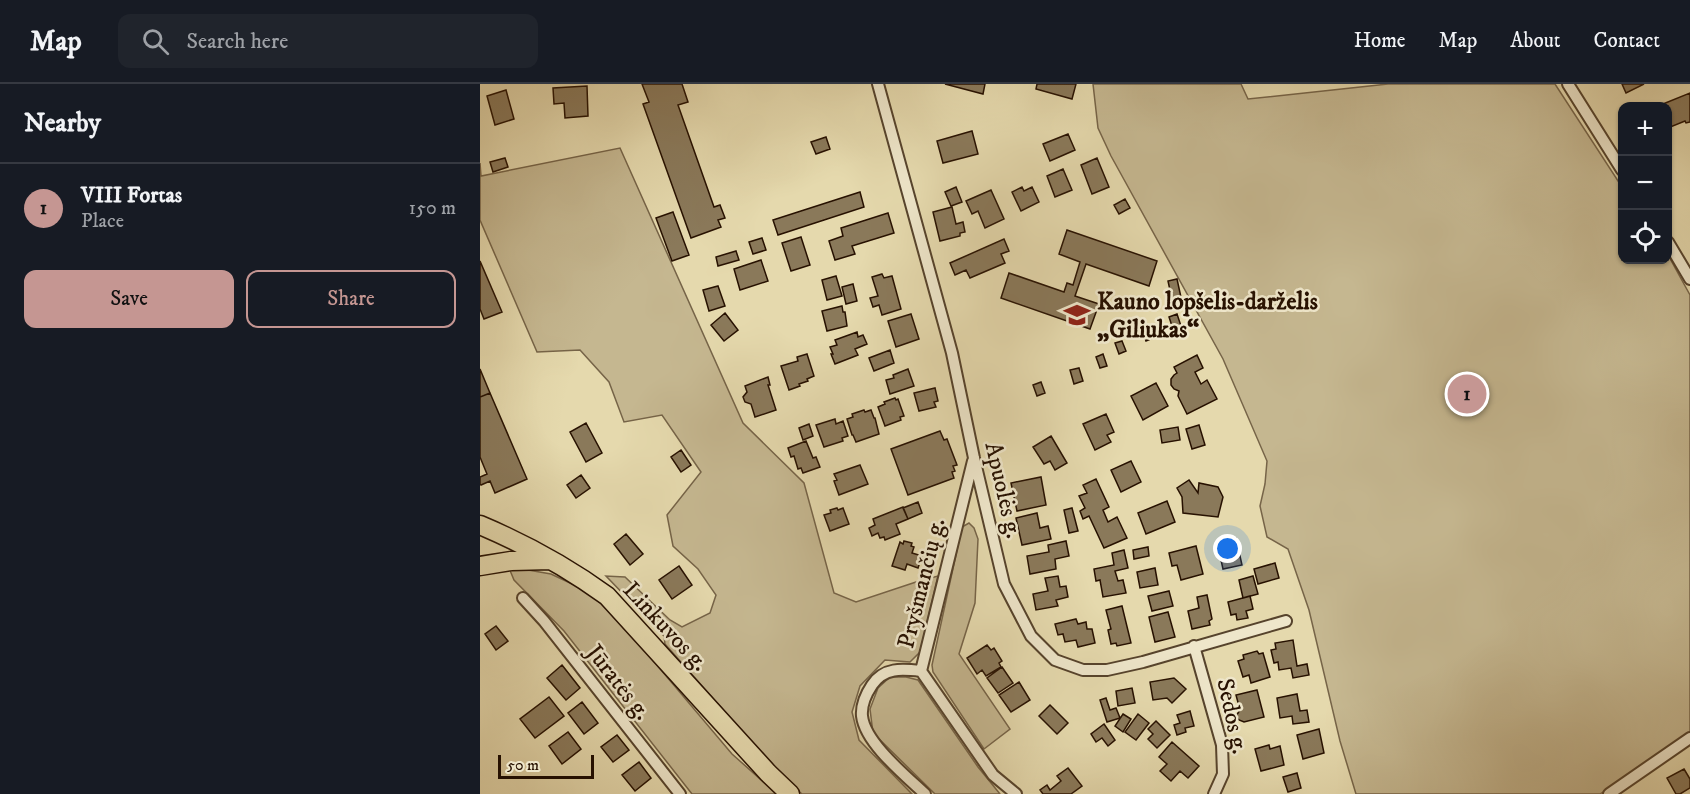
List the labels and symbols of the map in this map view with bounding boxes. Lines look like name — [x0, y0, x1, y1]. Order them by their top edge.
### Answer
place label: Kauno lopšelis-darželis „Giliukas“ — [1097, 287, 1318, 345]
school or university icon: Kauno lopšelis-darželis „Giliukas“ — [1062, 300, 1092, 330]
pin: 1 — [1448, 372, 1486, 416]
street label: Apuolės g. — [977, 439, 1029, 541]
street label: Pryšmančių g. — [891, 515, 953, 652]
your location — [1213, 534, 1242, 563]
street label: Linkuvos g. — [616, 575, 714, 678]
street label: Jūratės g. — [578, 637, 657, 727]
street label: Sedos g. — [1209, 676, 1255, 757]
scale bar — [498, 752, 594, 780]

